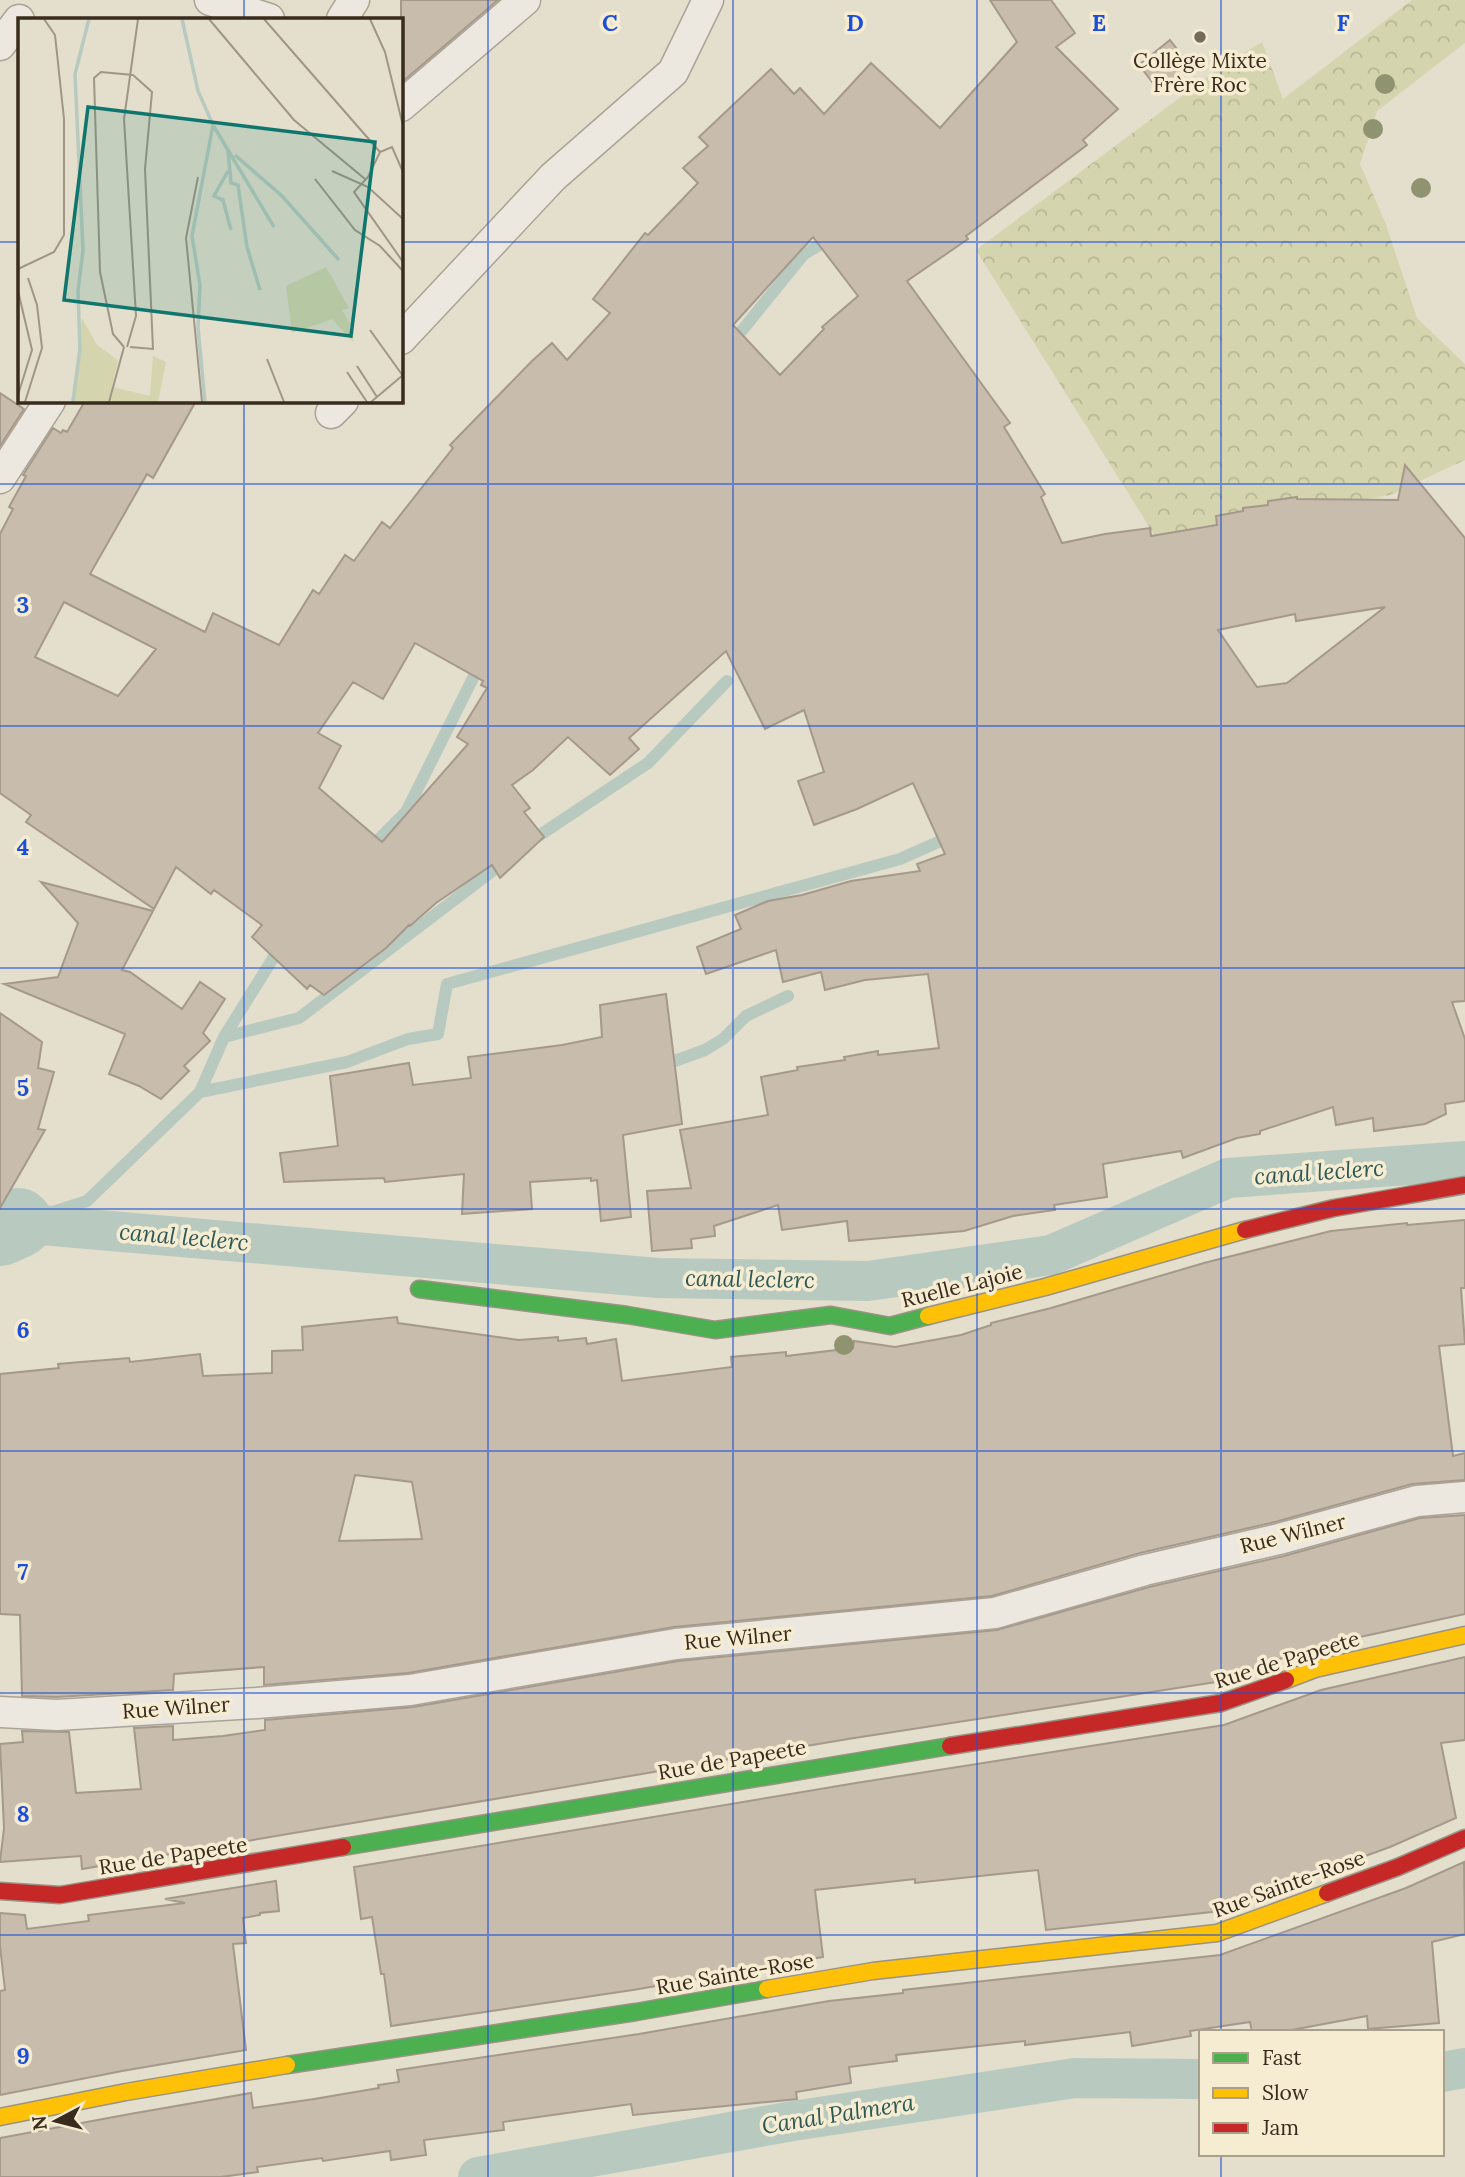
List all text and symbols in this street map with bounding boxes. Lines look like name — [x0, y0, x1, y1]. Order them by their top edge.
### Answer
text: C — [602, 8, 618, 37]
text: D — [846, 8, 864, 37]
text: E — [1092, 8, 1106, 37]
text: F — [1336, 8, 1350, 37]
inset map — [18, 18, 402, 402]
marker: Collège Mixte Frère Roc — [1192, 29, 1208, 45]
place label: Collège Mixte Frère Roc — [1133, 47, 1267, 98]
text: 3 — [17, 590, 29, 619]
text: 4 — [17, 832, 29, 861]
text: 5 — [17, 1073, 29, 1102]
water label: canal leclerc — [1253, 1153, 1385, 1190]
water label: canal leclerc — [118, 1216, 250, 1257]
street label: Ruelle Lajoie — [898, 1257, 1025, 1314]
water label: canal leclerc — [685, 1263, 815, 1294]
text: 6 — [16, 1315, 30, 1344]
street label: Rue Wilner — [1237, 1507, 1349, 1560]
text: 7 — [18, 1557, 29, 1586]
street label: Rue Wilner — [683, 1619, 793, 1656]
street label: Rue de Papeete — [1211, 1625, 1363, 1694]
street label: Rue Wilner — [121, 1690, 231, 1725]
street label: Rue de Papeete — [656, 1733, 808, 1786]
text: 8 — [16, 1799, 30, 1828]
street label: Rue de Papeete — [97, 1830, 249, 1881]
street label: Rue Sainte-Rose — [1209, 1844, 1368, 1924]
street label: Rue Sainte-Rose — [654, 1946, 816, 2001]
legend — [1199, 2030, 1444, 2156]
text: 9 — [16, 2041, 30, 2070]
text: Fast — [1262, 2044, 1302, 2071]
text: Slow — [1262, 2079, 1309, 2106]
north arrow — [21, 2086, 91, 2156]
water label: Canal Palmera — [760, 2087, 917, 2140]
text: N — [26, 2114, 52, 2132]
text: Jam — [1261, 2114, 1299, 2141]

